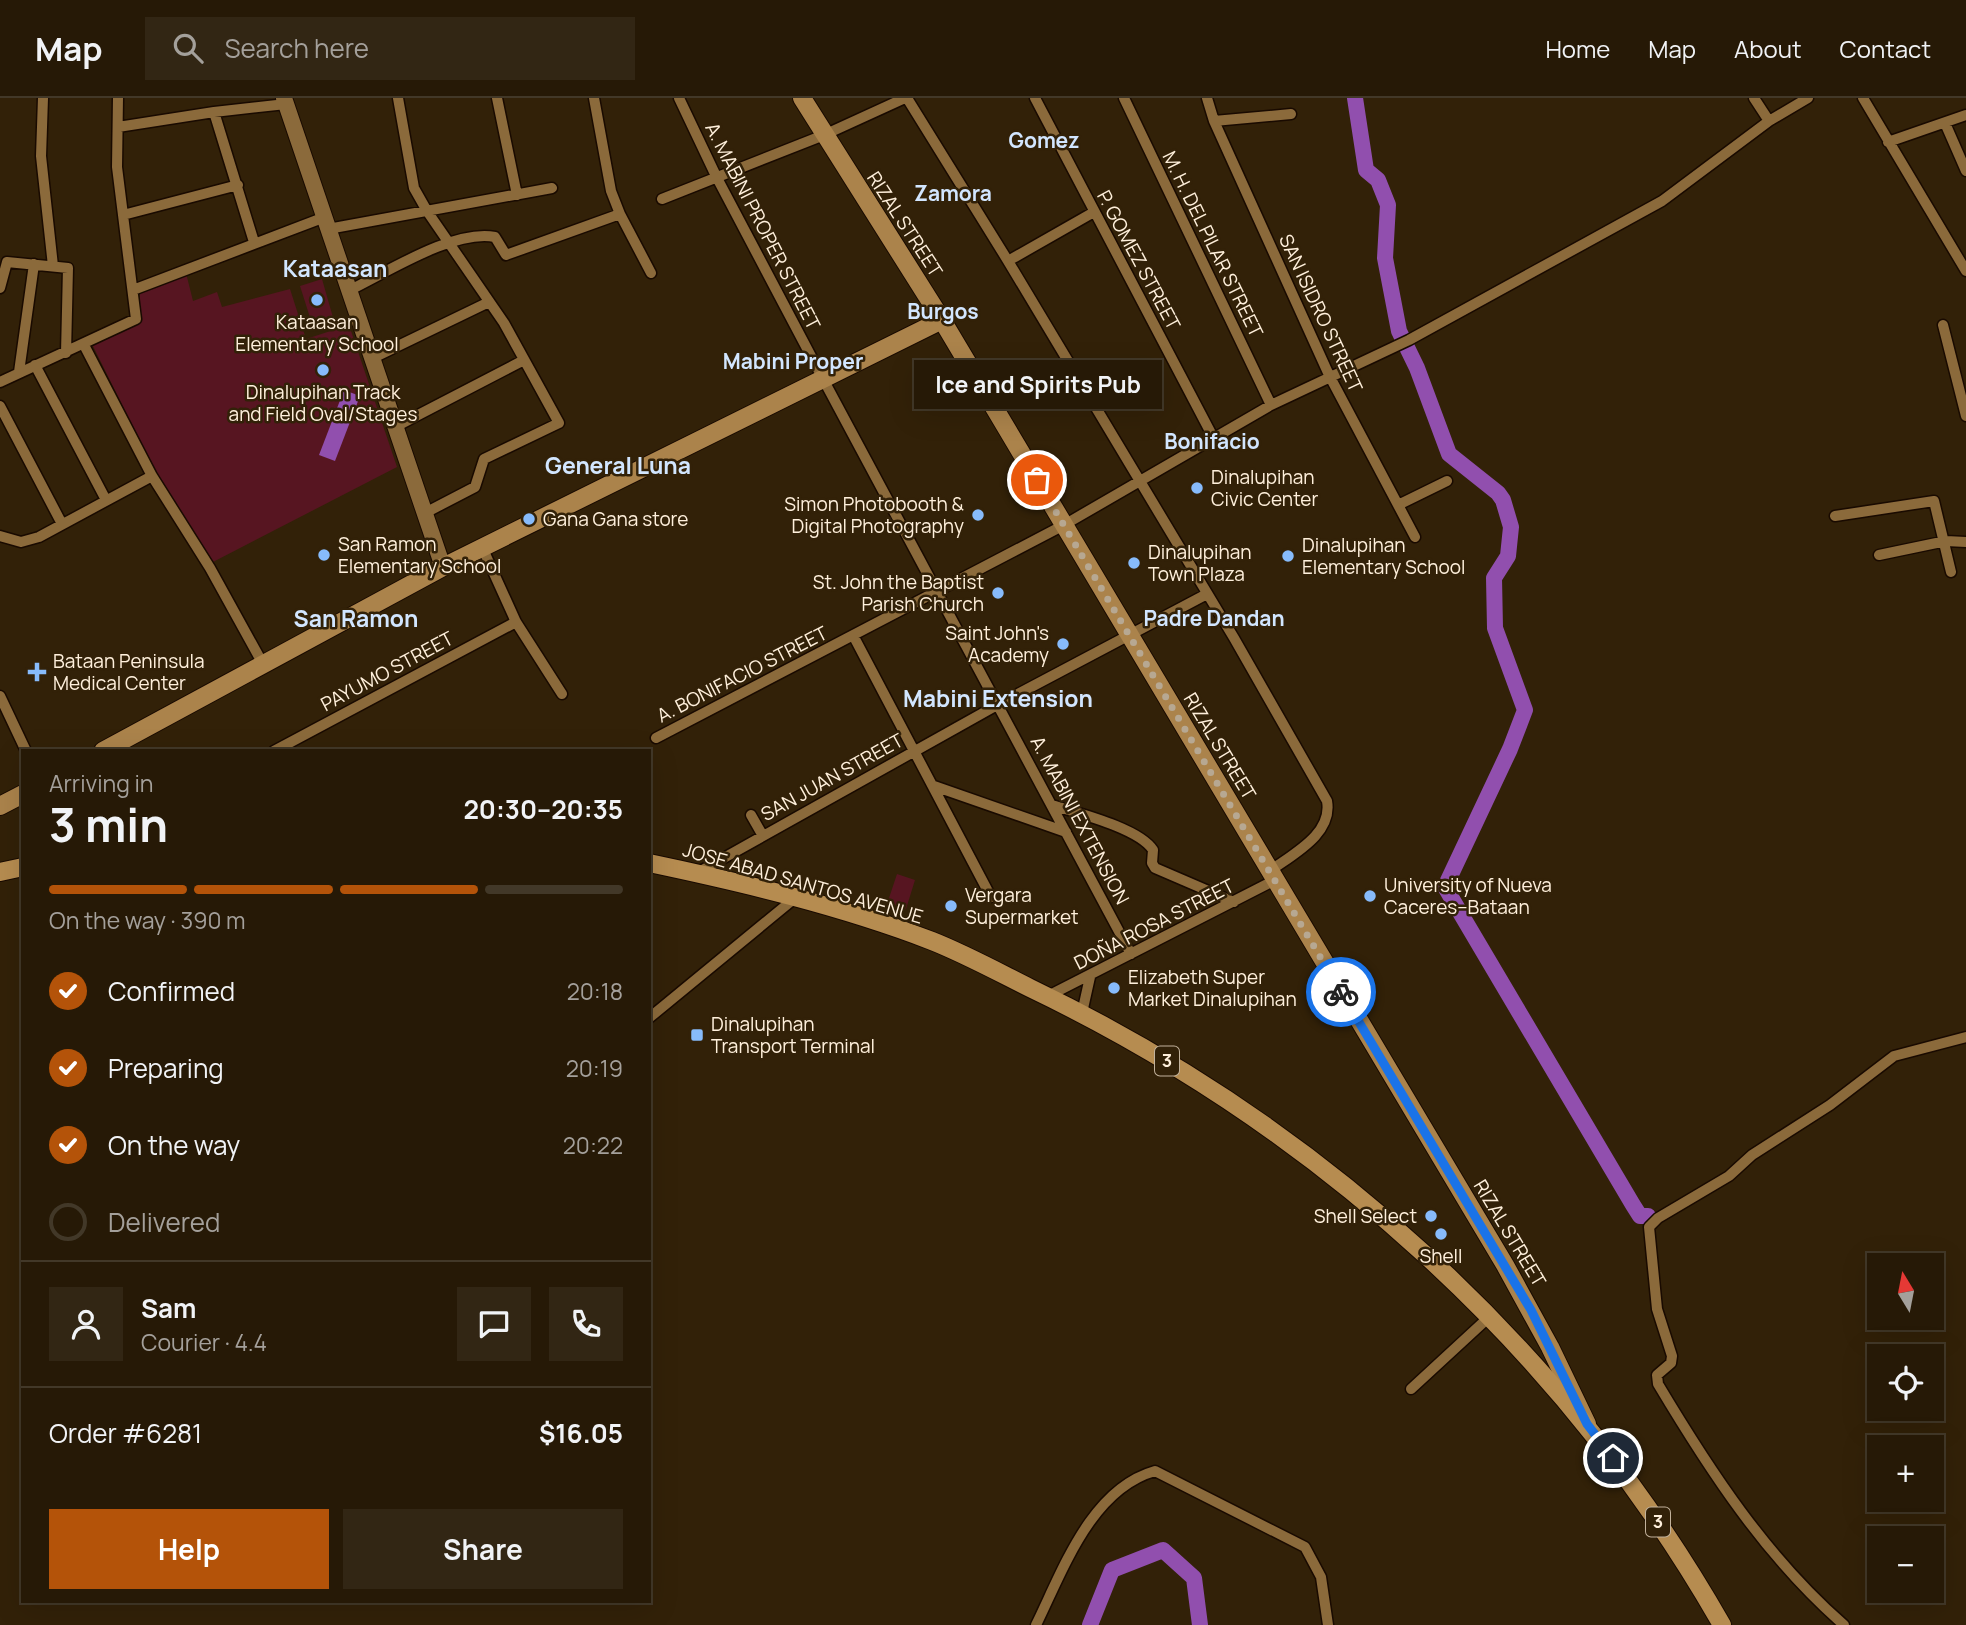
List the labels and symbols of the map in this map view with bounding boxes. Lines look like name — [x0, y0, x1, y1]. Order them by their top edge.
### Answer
street label: A. MABINI PROPER STREET — [699, 118, 827, 335]
district label: Gomez — [1009, 126, 1079, 154]
street label: M. H. DEL PILAR STREET — [1157, 147, 1270, 342]
street label: RIZAL STREET — [861, 166, 949, 282]
district label: Zamora — [914, 179, 992, 207]
street label: P. GOMEZ STREET — [1091, 186, 1187, 335]
street label: SAN ISIDRO STREET — [1273, 230, 1369, 397]
district label: Kataasan — [283, 252, 387, 284]
marker: Kataasan Elementary School — [309, 292, 325, 308]
district label: Burgos — [907, 297, 979, 325]
place label: Kataasan Elementary School — [235, 309, 399, 357]
district label: Mabini Proper — [723, 347, 863, 375]
callout: Ice and Spirits Pub — [913, 361, 1161, 410]
marker: Dinalupihan Track and Field Oval/Stages — [315, 362, 331, 378]
place label: Dinalupihan Track and Field Oval/Stages — [229, 379, 417, 427]
district label: Bonifacio — [1164, 427, 1260, 455]
district label: General Luna — [545, 449, 691, 481]
pin — [1007, 450, 1067, 510]
place label: Dinalupihan Civic Center — [1211, 464, 1318, 512]
marker: Dinalupihan Civic Center — [1189, 480, 1205, 496]
place label: Simon Photobooth & Digital Photography — [784, 491, 965, 539]
place label: Gana Gana store — [543, 506, 688, 532]
marker: Simon Photobooth & Digital Photography — [970, 507, 986, 523]
marker: Gana Gana store — [521, 511, 537, 527]
place label: San Ramon Elementary School — [338, 531, 501, 579]
place label: Dinalupihan Elementary School — [1302, 532, 1465, 580]
place label: Dinalupihan Town Plaza — [1148, 539, 1252, 587]
marker: San Ramon Elementary School — [316, 547, 332, 563]
marker: Dinalupihan Elementary School — [1280, 548, 1296, 564]
marker: Dinalupihan Town Plaza — [1126, 555, 1142, 571]
place label: St. John the Baptist Parish Church — [813, 569, 984, 617]
marker: St. John the Baptist Parish Church — [990, 585, 1006, 601]
district label: San Ramon — [294, 602, 418, 634]
district label: Padre Dandan — [1143, 604, 1285, 632]
street label: A. BONIFACIO STREET — [652, 619, 832, 728]
place label: Saint John's Academy — [945, 620, 1049, 668]
street label: PAYUMO STREET — [316, 625, 459, 717]
marker: Saint John's Academy — [1055, 636, 1071, 652]
place label: Bataan Peninsula Medical Center — [53, 648, 205, 696]
marker: Bataan Peninsula Medical Center — [27, 662, 47, 682]
district label: Mabini Extension — [903, 682, 1093, 714]
street label: RIZAL STREET — [1178, 688, 1263, 805]
street label: SAN JUAN STREET — [756, 727, 908, 827]
street label: A. MABINI EXTENSION — [1025, 731, 1135, 909]
street label: JOSE ABAD SANTOS AVENUE — [680, 836, 926, 930]
street label: DOÑA ROSA STREET — [1069, 872, 1239, 976]
place label: University of Nueva Caceres–Bataan — [1384, 872, 1552, 920]
place label: Vergara Supermarket — [965, 882, 1079, 930]
marker: University of Nueva Caceres–Bataan — [1362, 888, 1378, 904]
marker: Vergara Supermarket — [943, 898, 959, 914]
courier — [1306, 957, 1376, 1027]
place label: Elizabeth Super Market Dinalupihan — [1128, 964, 1297, 1012]
marker: Elizabeth Super Market Dinalupihan — [1106, 980, 1122, 996]
place label: Dinalupihan Transport Terminal — [711, 1011, 875, 1059]
marker: Dinalupihan Transport Terminal — [689, 1027, 705, 1043]
road number: 3 — [1155, 1046, 1179, 1076]
street label: RIZAL STREET — [1468, 1175, 1553, 1292]
place label: Shell Select — [1314, 1203, 1417, 1229]
marker: Shell Select — [1423, 1208, 1439, 1224]
marker: Shell — [1433, 1226, 1449, 1242]
place label: Shell — [1420, 1243, 1462, 1269]
north arrow — [1867, 1253, 1944, 1330]
pin — [1583, 1428, 1643, 1488]
road number: 3 — [1646, 1507, 1670, 1536]

